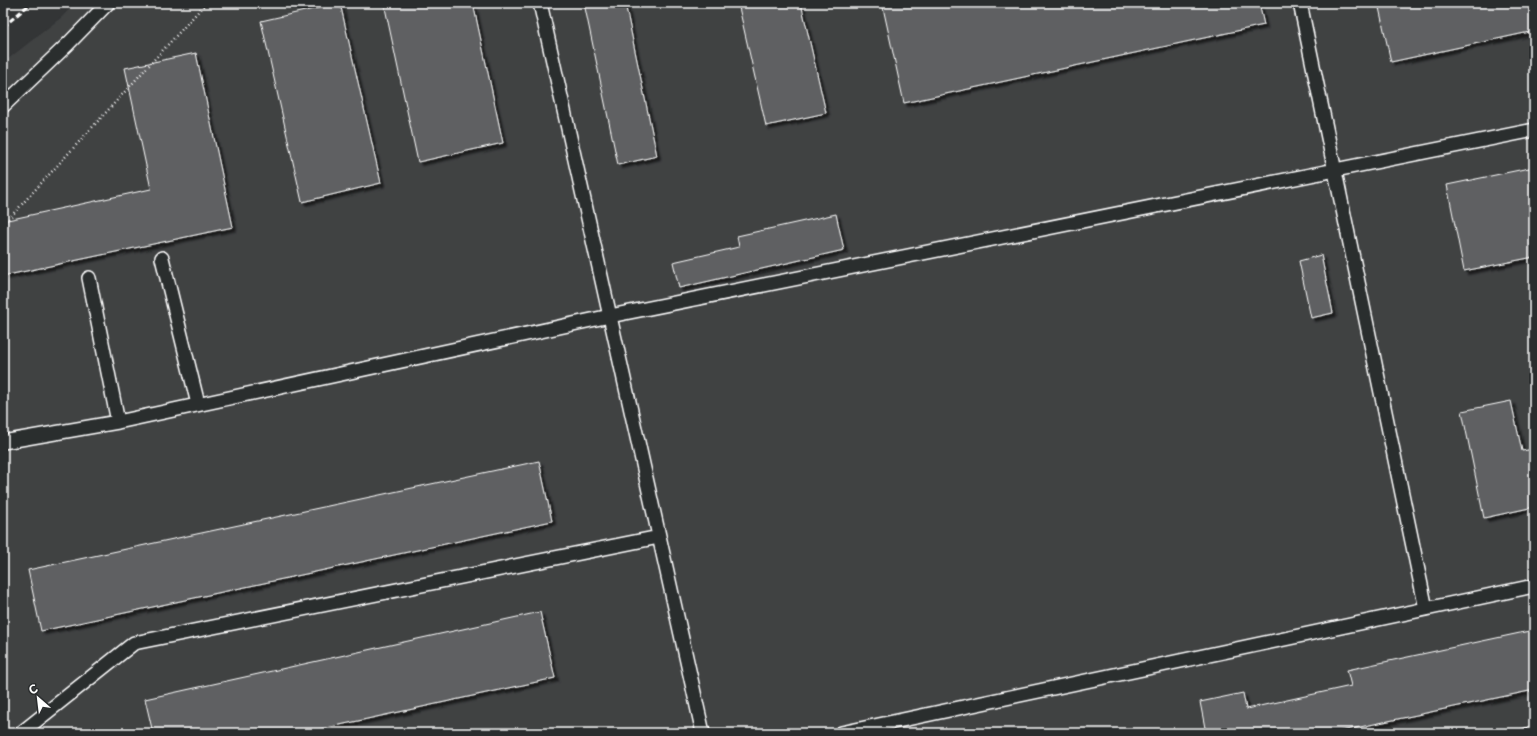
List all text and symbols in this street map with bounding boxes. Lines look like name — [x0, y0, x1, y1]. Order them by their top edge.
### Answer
north arrow — [18, 678, 58, 718]
text: С — [25, 679, 41, 698]

